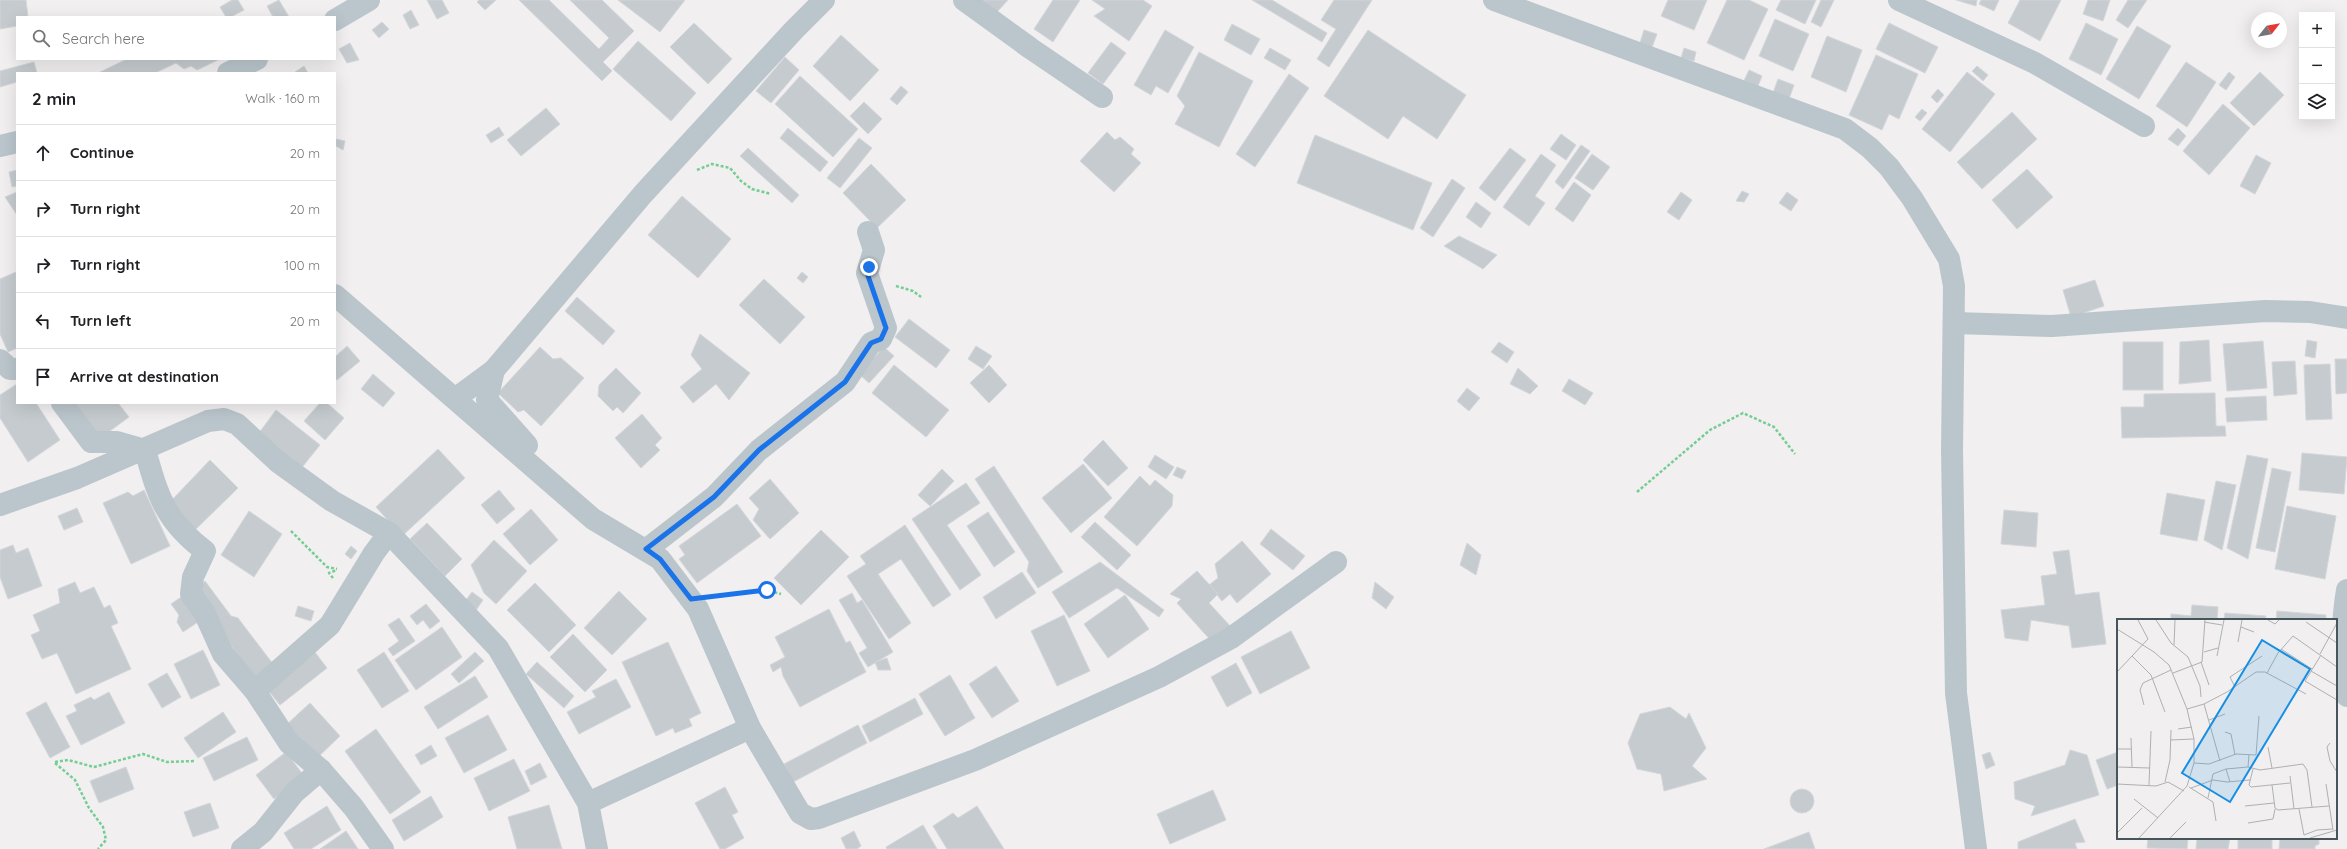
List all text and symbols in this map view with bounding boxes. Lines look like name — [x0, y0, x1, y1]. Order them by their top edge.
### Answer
north arrow — [2251, 12, 2287, 48]
map controls — [2299, 12, 2335, 120]
button: + — [2299, 12, 2335, 48]
search box — [16, 16, 336, 60]
icon: search — [30, 27, 52, 49]
text: Search here — [62, 29, 145, 48]
button: − — [2299, 48, 2335, 84]
button: layers — [2299, 84, 2335, 120]
text: 2 min — [32, 88, 76, 109]
text: Walk · 160 m — [245, 90, 320, 106]
icon: ahead — [32, 142, 54, 164]
text: Continue — [70, 143, 134, 162]
text: 20 m — [290, 145, 320, 161]
icon: right — [32, 198, 54, 220]
text: Turn right — [70, 199, 141, 218]
text: 20 m — [290, 201, 320, 217]
icon: right — [32, 254, 54, 276]
text: Turn right — [70, 255, 141, 274]
text: 100 m — [284, 257, 320, 273]
route end — [860, 258, 878, 276]
icon: left — [32, 310, 54, 332]
text: Turn left — [70, 311, 132, 330]
text: 20 m — [290, 313, 320, 329]
icon: arrive — [32, 366, 54, 388]
text: Arrive at destination — [70, 367, 219, 386]
route start — [758, 581, 776, 599]
inset map — [2117, 619, 2337, 839]

